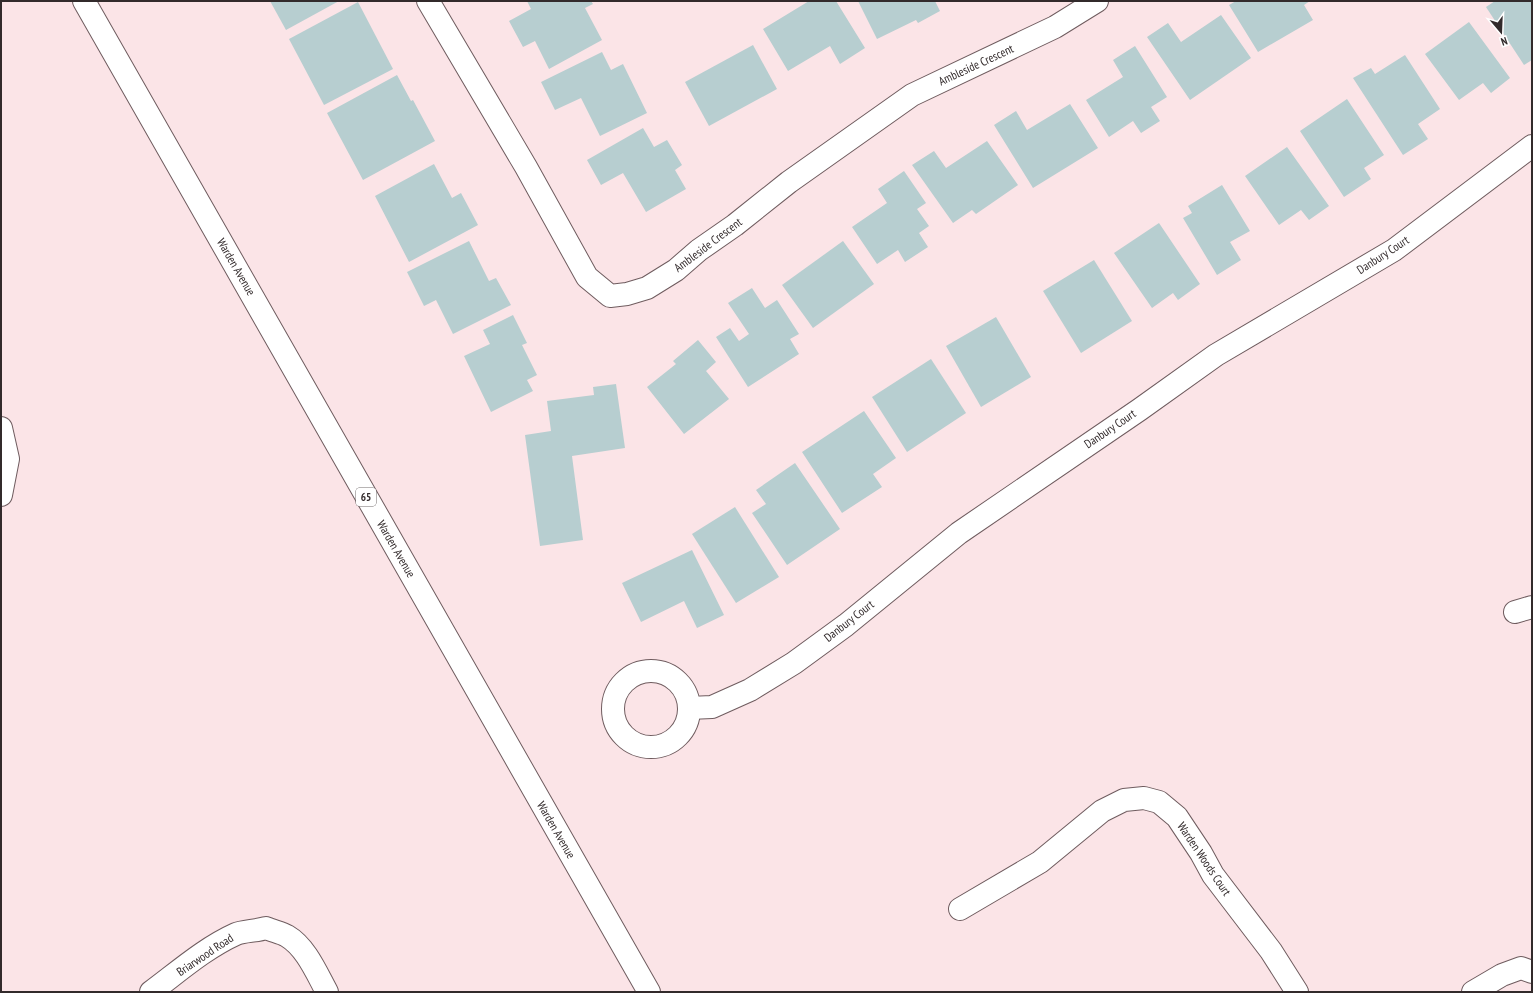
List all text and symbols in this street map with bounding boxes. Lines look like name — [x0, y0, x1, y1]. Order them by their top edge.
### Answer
north arrow — [1481, 12, 1521, 52]
text: N — [1499, 34, 1509, 49]
street label: Ambleside Crescent — [936, 40, 1016, 88]
street label: Ambleside Crescent — [671, 214, 745, 275]
street label: Danbury Court — [1354, 232, 1412, 277]
street label: Warden Avenue — [214, 235, 259, 298]
street label: Danbury Court — [1081, 405, 1139, 451]
road number: 65 — [356, 488, 376, 506]
street label: Warden Avenue — [374, 517, 419, 580]
street label: Danbury Court — [821, 596, 877, 645]
street label: Warden Avenue — [534, 798, 579, 861]
street label: Warden Woods Court — [1174, 819, 1235, 899]
street label: Briarwood Road — [174, 930, 236, 979]

